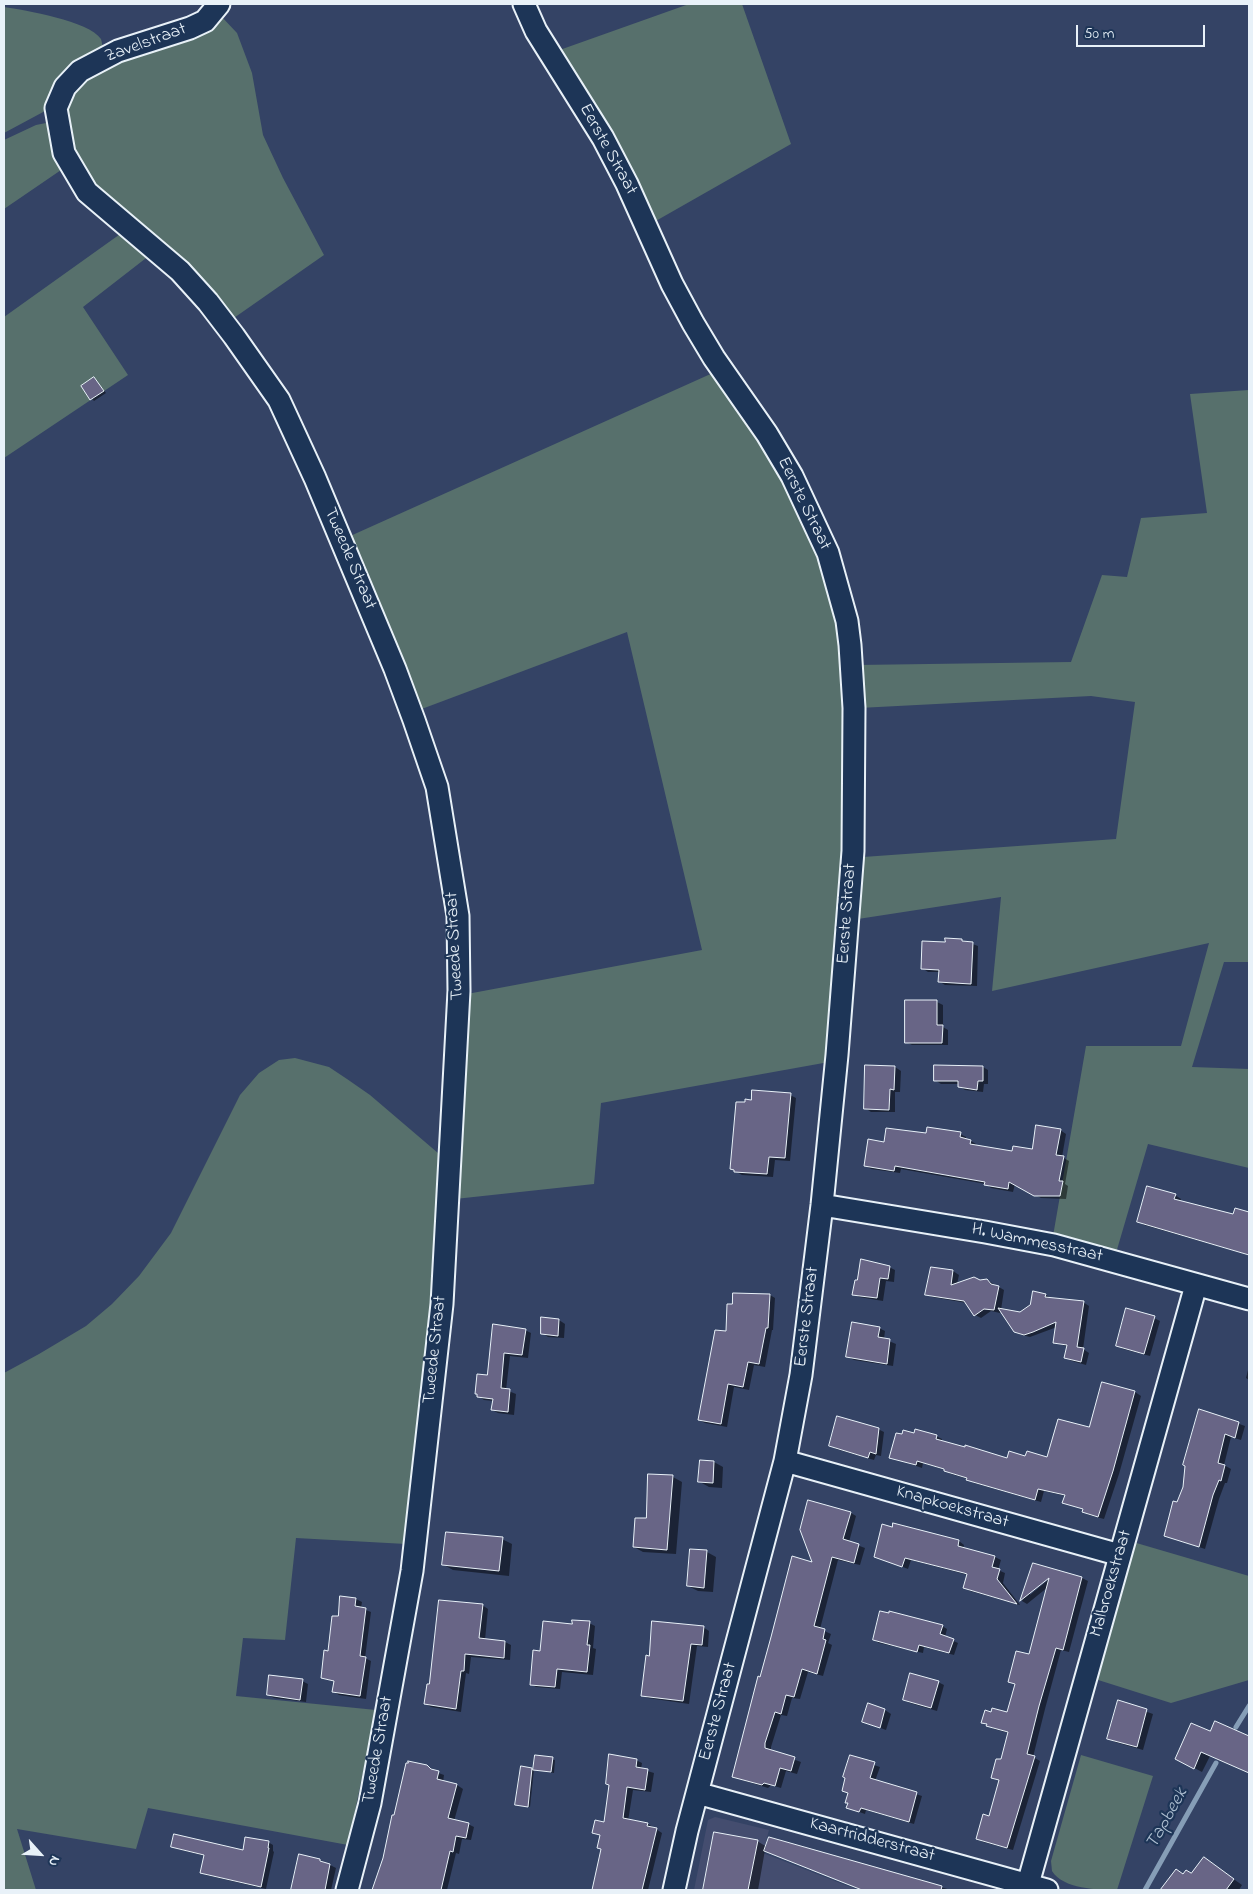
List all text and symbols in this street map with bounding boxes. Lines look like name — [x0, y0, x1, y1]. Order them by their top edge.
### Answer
scale bar — [1078, 15, 1207, 47]
street label: Zavelstraat — [102, 19, 190, 69]
text: 50 m — [1084, 23, 1114, 45]
street label: Eerste Straat — [573, 101, 641, 199]
street label: Eerste Straat — [771, 454, 835, 554]
street label: Tweede Straat — [318, 505, 380, 613]
street label: Eerste Straat — [834, 863, 862, 965]
street label: Tweede Straat — [442, 891, 470, 1001]
street label: H. Wammesstraat — [969, 1220, 1105, 1268]
street label: Eerste Straat — [791, 1266, 825, 1368]
street label: Tweede Straat — [420, 1295, 452, 1405]
street label: Knapkoekstraat — [893, 1482, 1011, 1534]
street label: Malbroekstraat — [1086, 1528, 1138, 1640]
street label: Eerste Straat — [695, 1660, 743, 1764]
street label: Tweede Straat — [359, 1695, 399, 1805]
water label: Tapbeek — [1142, 1784, 1194, 1854]
street label: Kaartridderstraat — [807, 1814, 937, 1868]
north arrow — [15, 1829, 65, 1879]
text: N — [42, 1852, 65, 1870]

